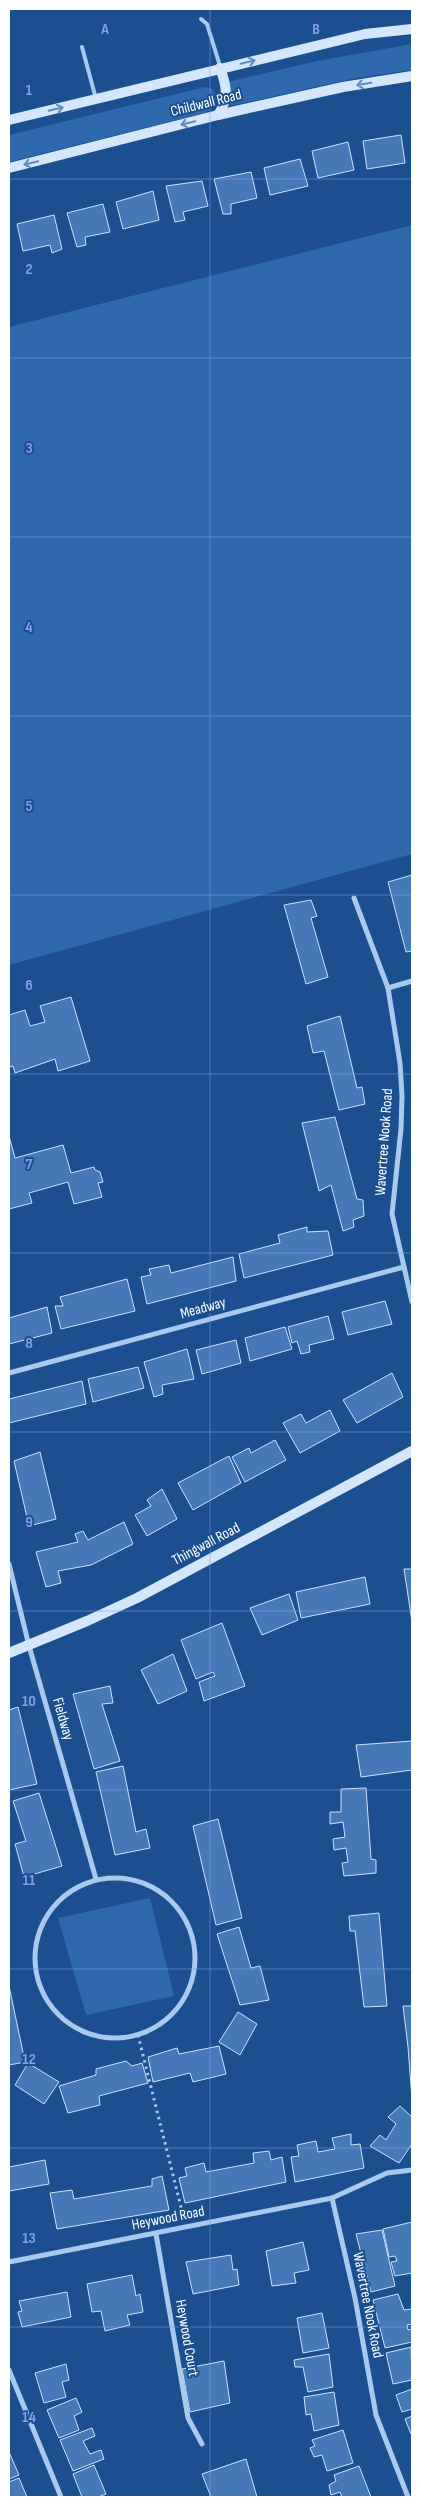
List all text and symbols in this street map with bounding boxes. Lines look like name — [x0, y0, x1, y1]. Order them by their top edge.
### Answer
text: A — [100, 20, 109, 39]
text: B — [312, 20, 320, 39]
one-way arrow — [239, 57, 255, 66]
one-way arrow — [357, 79, 373, 89]
text: 1 — [26, 81, 33, 100]
street label: Childwall Road — [169, 85, 243, 121]
one-way arrow — [48, 103, 64, 113]
one-way arrow — [181, 119, 197, 128]
one-way arrow — [23, 159, 39, 168]
text: 2 — [25, 260, 33, 279]
text: 3 — [25, 439, 33, 458]
text: 4 — [25, 618, 33, 637]
text: 5 — [25, 797, 33, 816]
text: 6 — [25, 976, 33, 995]
street label: Wavertree Nook Road — [371, 1088, 397, 1196]
text: 7 — [26, 1155, 33, 1174]
street label: Meadway — [178, 1293, 228, 1323]
text: 8 — [25, 1334, 33, 1353]
text: 9 — [25, 1513, 33, 1532]
street label: Thingwall Road — [169, 1518, 243, 1570]
text: 10 — [22, 1692, 36, 1711]
street label: Fieldway — [48, 1695, 78, 1743]
text: 11 — [23, 1871, 36, 1890]
text: 12 — [22, 2050, 36, 2069]
street label: Heywood Road — [130, 2202, 206, 2234]
text: 13 — [22, 2229, 36, 2248]
street label: Wavertree Nook Road — [348, 2250, 388, 2360]
street label: Heywood Court — [171, 2298, 203, 2378]
text: 14 — [22, 2408, 36, 2427]

